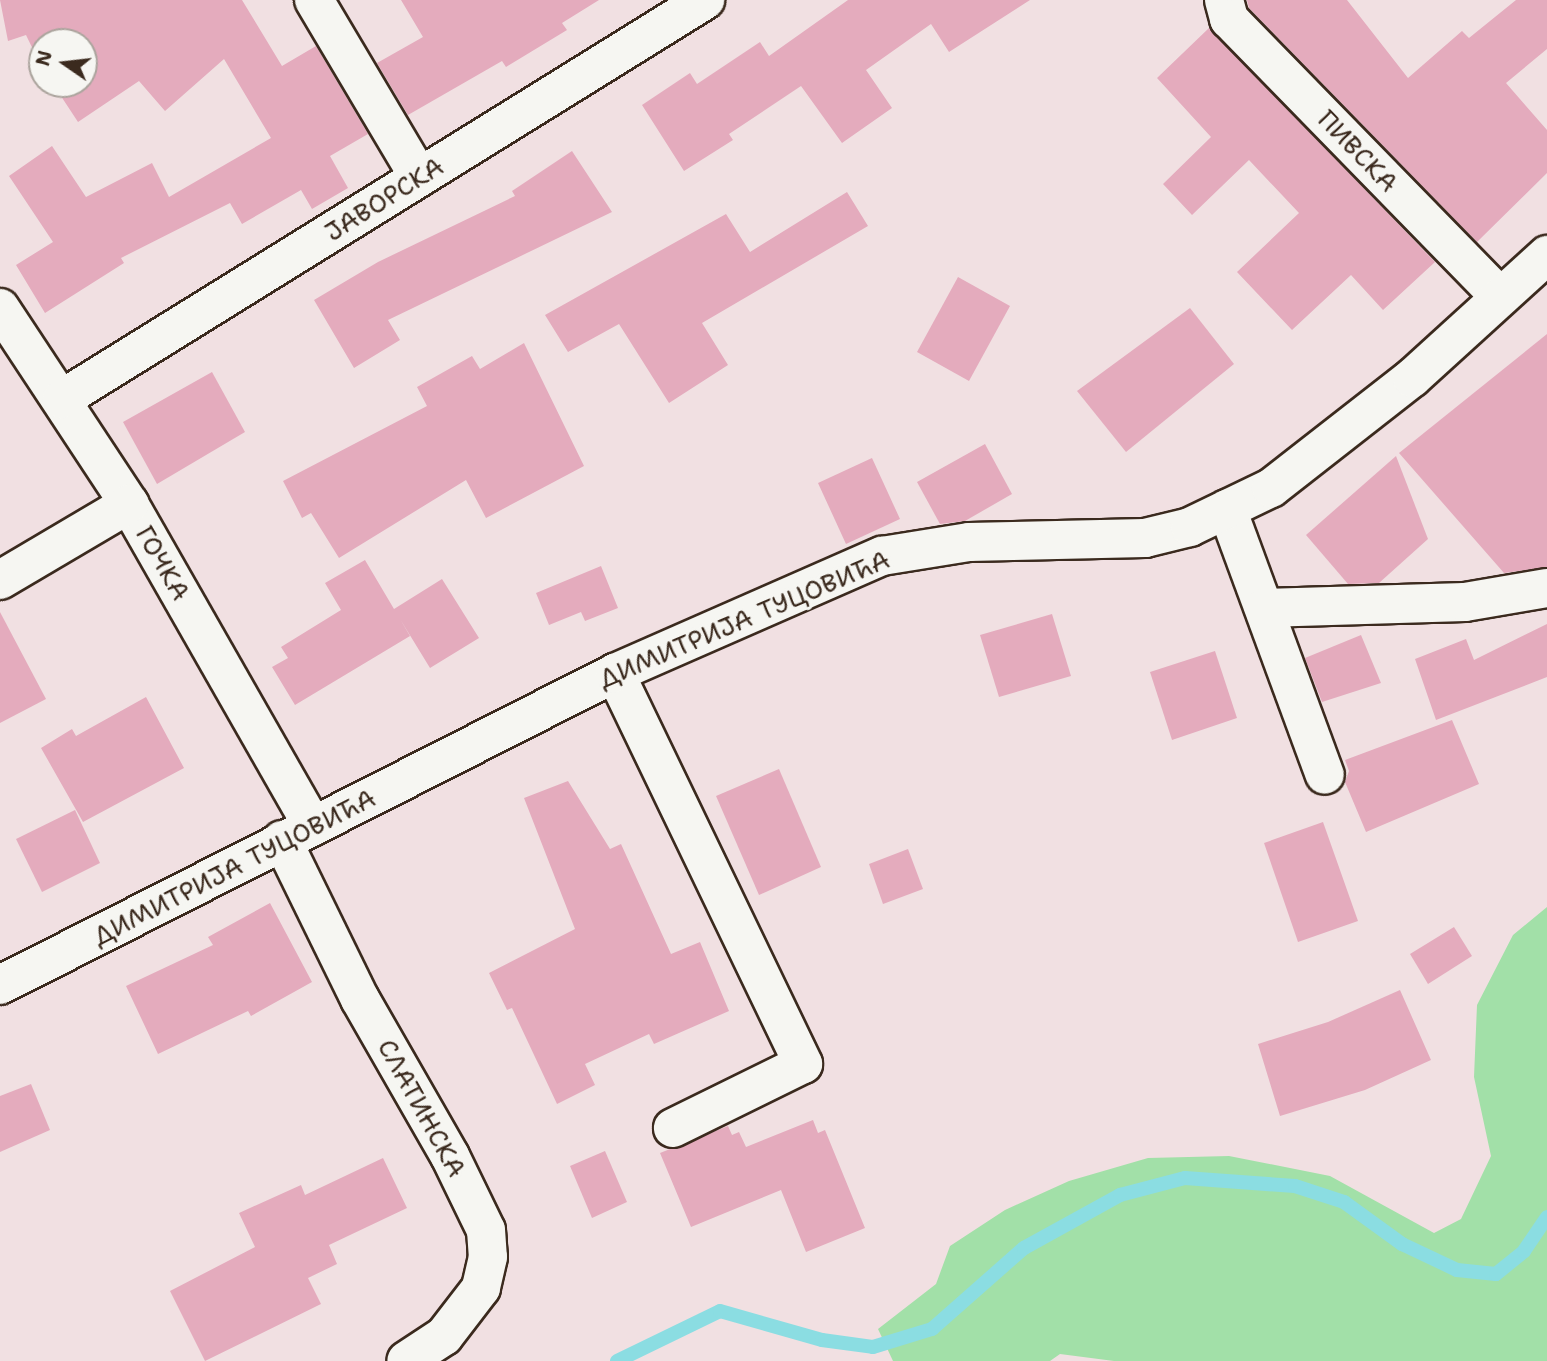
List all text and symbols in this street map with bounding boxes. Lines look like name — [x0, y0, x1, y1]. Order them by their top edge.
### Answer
north arrow — [28, 28, 98, 98]
text: N — [30, 48, 58, 69]
street label: ПИВСКА — [1311, 104, 1405, 198]
street label: ЈАВОРСКА — [319, 150, 449, 248]
street label: ГОЧКА — [129, 520, 197, 606]
street label: ДИМИТРИЈА ТУЦОВИЋА — [594, 543, 894, 695]
street label: ДИМИТРИЈА ТУЦОВИЋА — [87, 782, 381, 952]
street label: СЛАТИНСКА — [371, 1033, 473, 1183]

